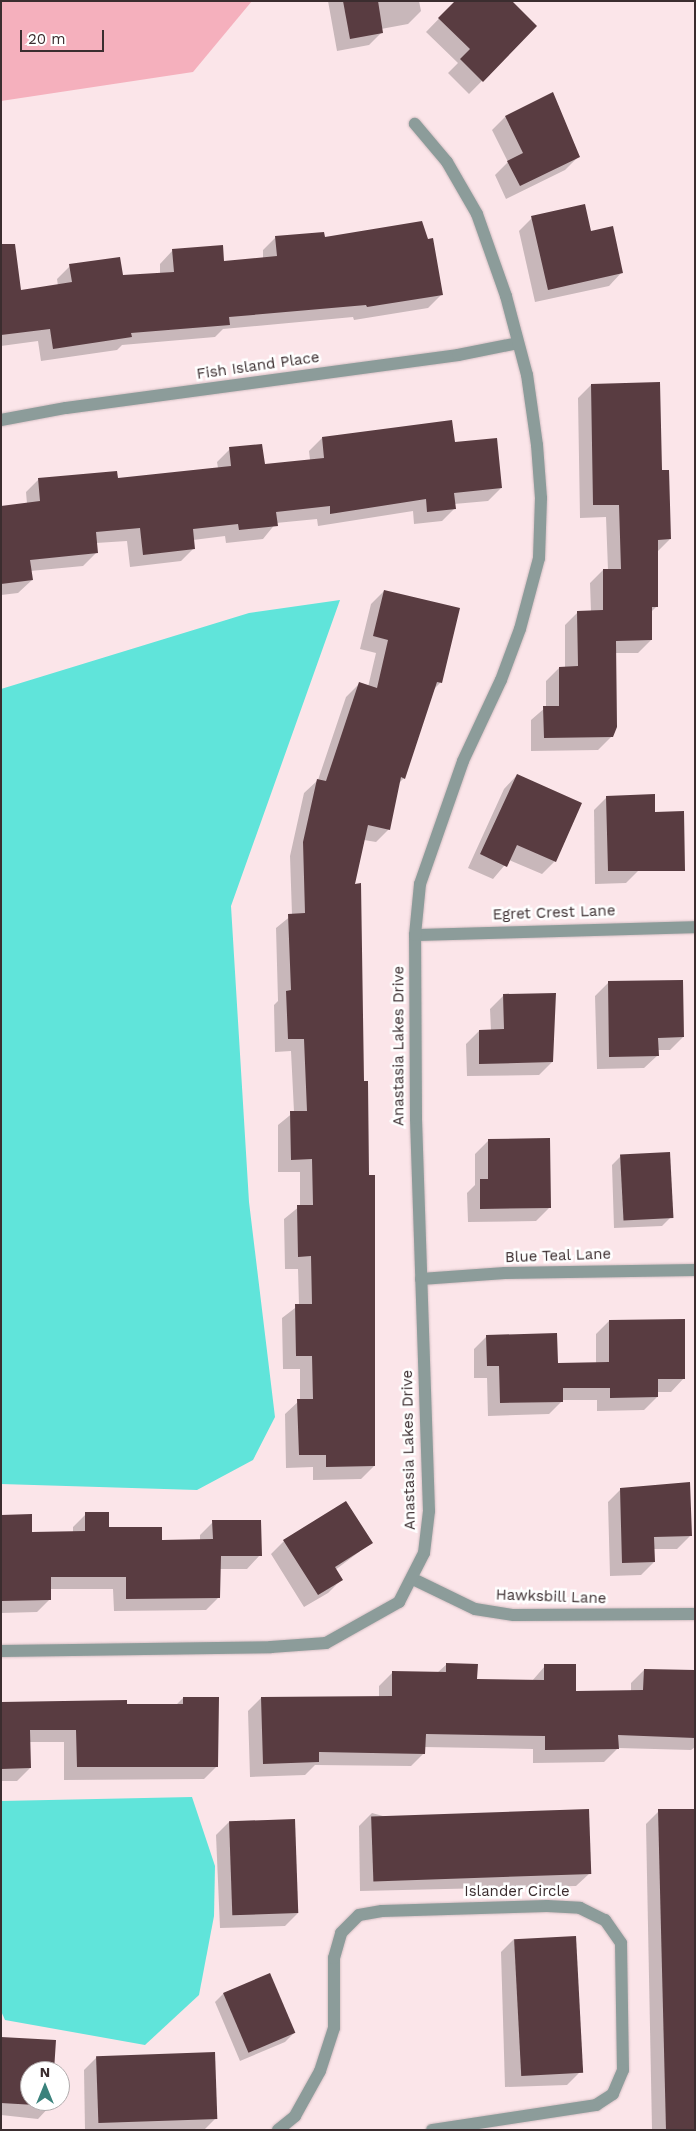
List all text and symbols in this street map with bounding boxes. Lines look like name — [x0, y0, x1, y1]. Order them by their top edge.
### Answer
scale bar — [22, 20, 106, 52]
text: 20 m — [28, 30, 66, 48]
street label: Fish Island Place — [195, 348, 321, 384]
street label: Egret Crest Lane — [492, 902, 616, 924]
street label: Anastasia Lakes Drive — [390, 966, 408, 1126]
street label: Blue Teal Lane — [504, 1245, 612, 1267]
street label: Anastasia Lakes Drive — [399, 1370, 419, 1530]
street label: Hawksbill Lane — [495, 1586, 607, 1608]
street label: Islander Circle — [464, 1883, 570, 1901]
north arrow — [20, 2061, 70, 2111]
text: N — [40, 2064, 50, 2080]

